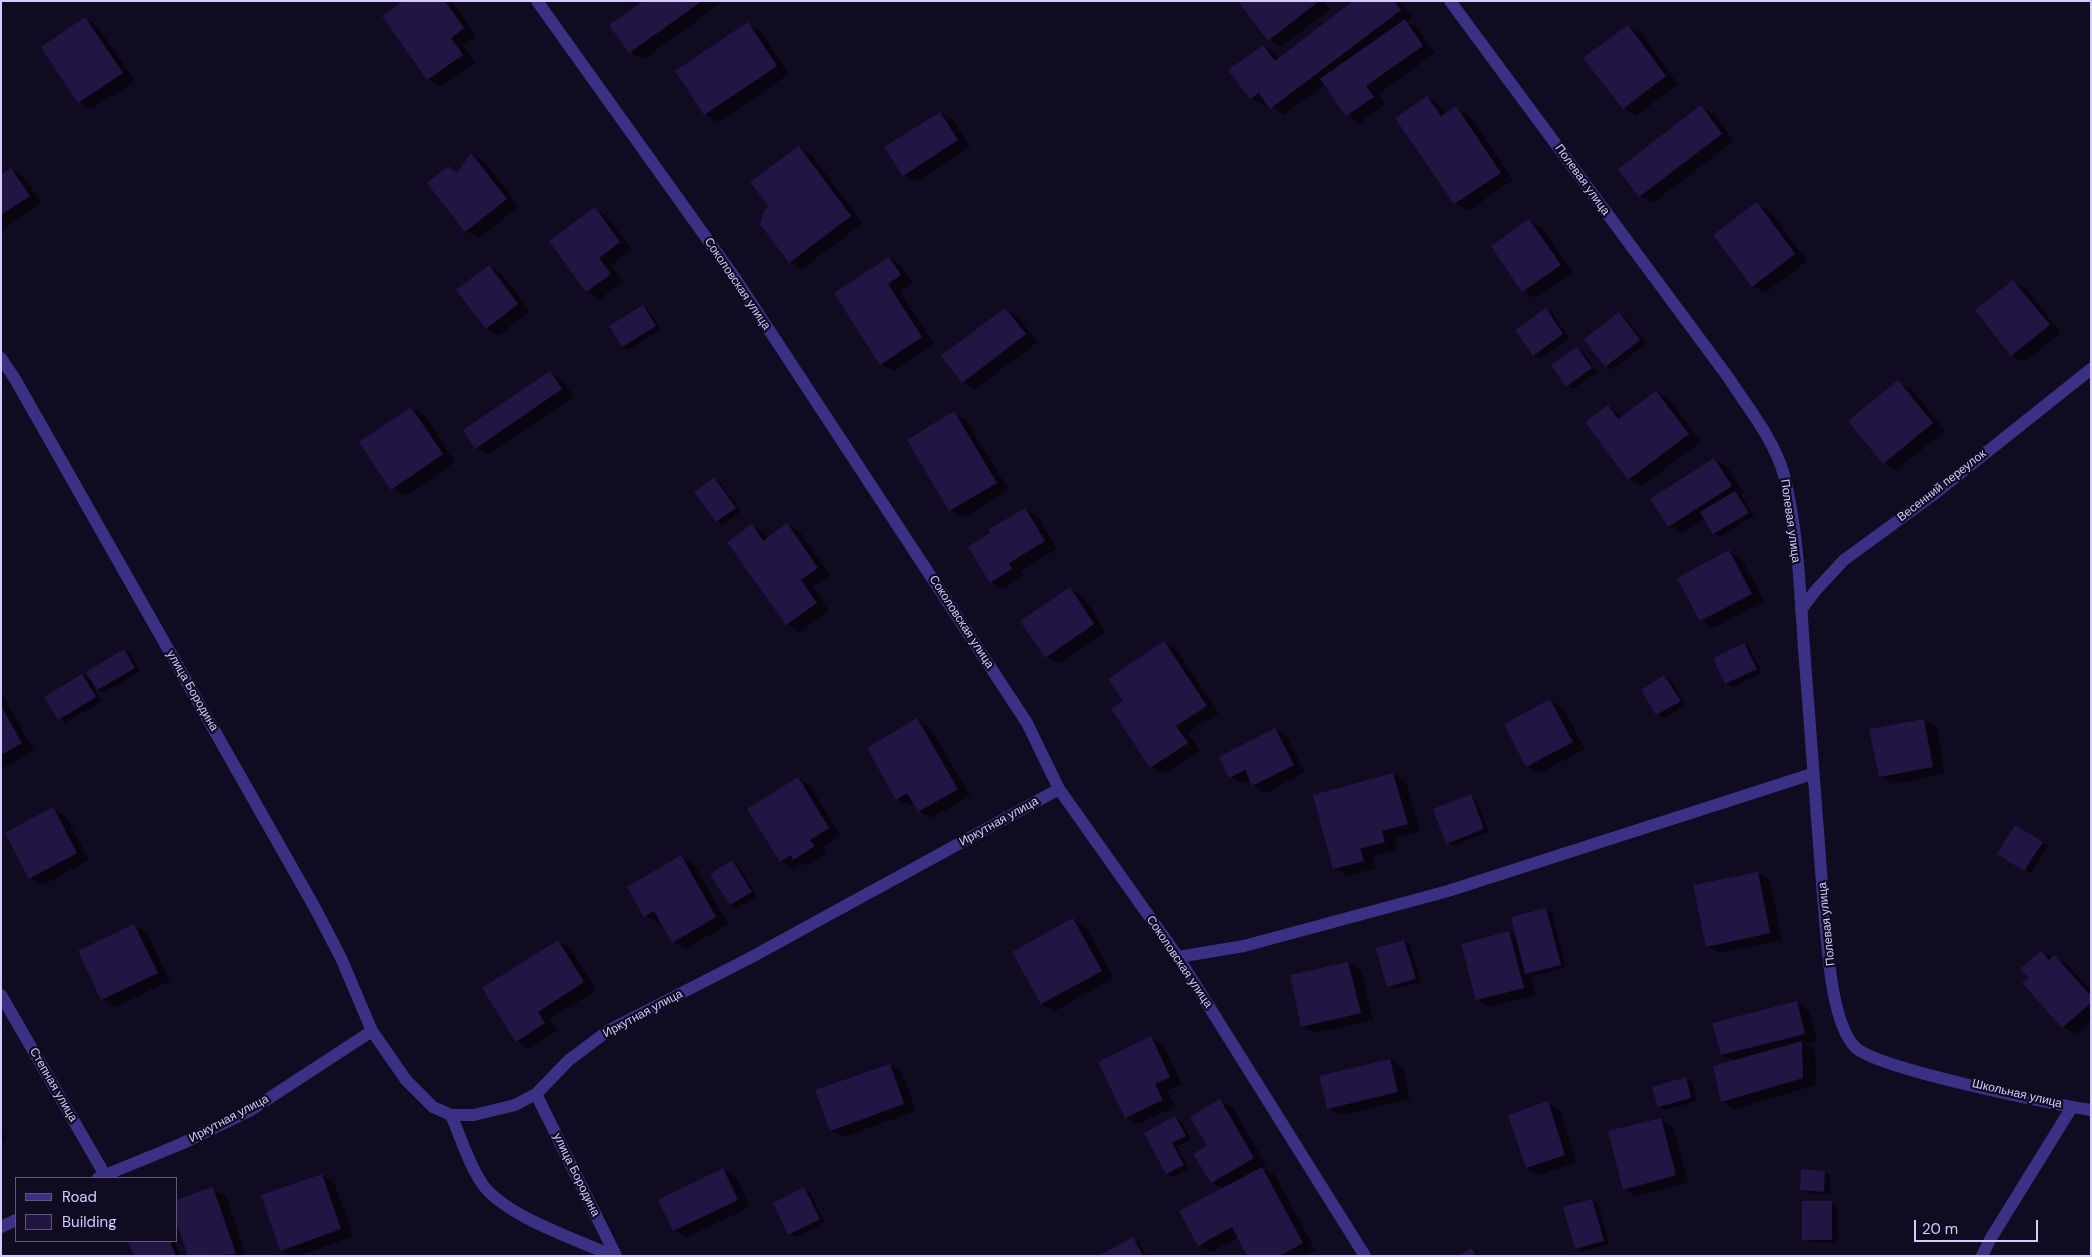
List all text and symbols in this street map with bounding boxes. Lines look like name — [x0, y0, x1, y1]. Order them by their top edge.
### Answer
street label: Полевая улица — [1551, 142, 1613, 218]
street label: Соколовская улица — [701, 235, 773, 333]
street label: Весенний переулок — [1895, 447, 1989, 525]
street label: Полевая улица — [1777, 478, 1803, 564]
street label: Соколовская улица — [926, 573, 996, 671]
street label: улица Бородина — [163, 648, 221, 734]
street label: Иркутная улица — [957, 794, 1041, 850]
street label: Полевая улица — [1815, 881, 1839, 967]
street label: Соколовская улица — [1143, 913, 1215, 1011]
street label: Иркутная улица — [601, 987, 685, 1041]
street label: Степная улица — [26, 1045, 80, 1125]
street label: Школьная улица — [1971, 1077, 2063, 1111]
street label: Иркутная улица — [187, 1092, 271, 1146]
street label: улица Бородина — [550, 1131, 602, 1219]
legend — [15, 1177, 178, 1242]
text: Road — [62, 1187, 97, 1207]
scale bar — [1917, 1210, 2041, 1242]
text: Building — [62, 1212, 117, 1232]
text: 20 m — [1922, 1219, 1958, 1239]

